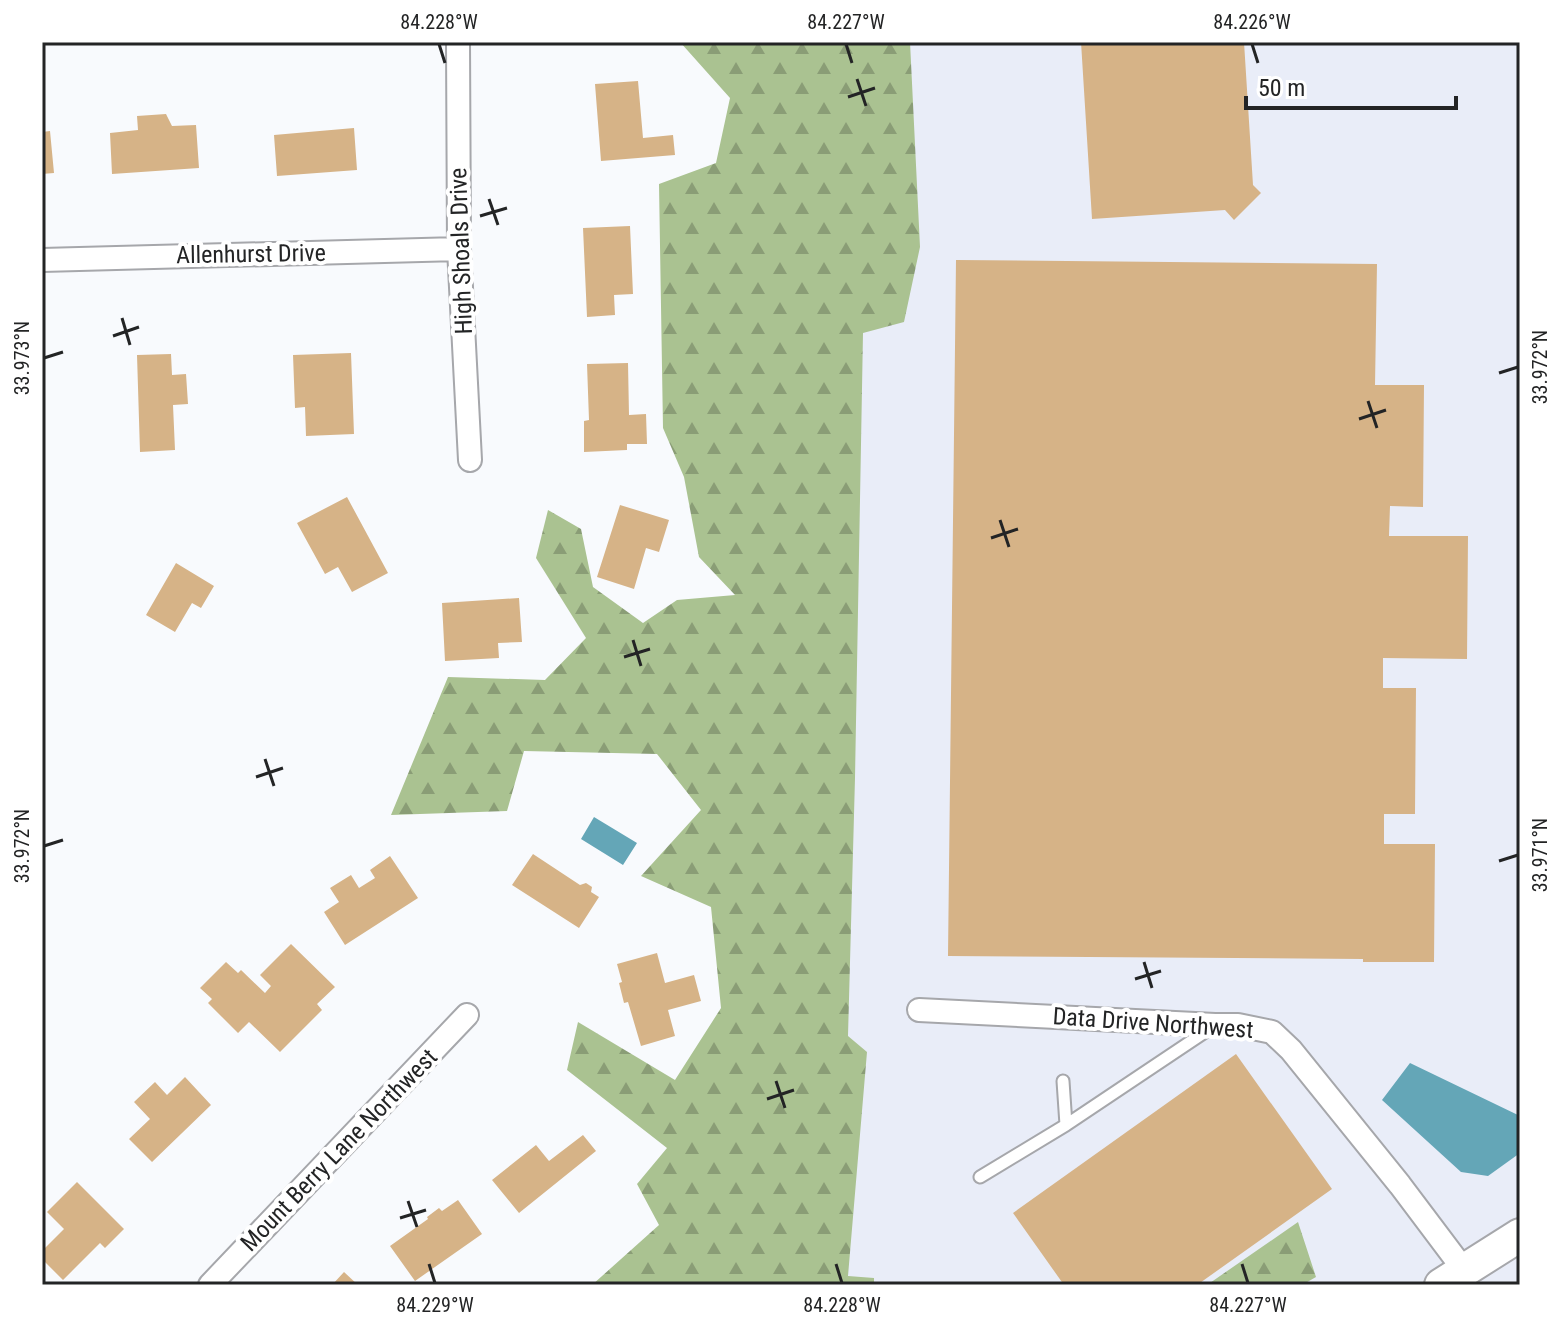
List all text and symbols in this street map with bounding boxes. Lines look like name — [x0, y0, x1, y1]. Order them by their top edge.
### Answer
text: 84.228°W — [400, 10, 478, 34]
text: 84.227°W — [807, 10, 885, 34]
text: 84.226°W — [1213, 10, 1291, 34]
scale bar — [1246, 60, 1456, 110]
text: 50 m — [1258, 74, 1305, 102]
street label: High Shoals Drive — [444, 167, 478, 335]
street label: Allenhurst Drive — [176, 239, 326, 269]
text: 33.973°N — [10, 321, 34, 395]
text: 33.972°N — [1528, 330, 1552, 404]
text: 33.972°N — [10, 809, 34, 883]
text: 33.971°N — [1528, 818, 1552, 892]
street label: Data Drive Northwest — [1052, 1002, 1254, 1044]
street label: Mount Berry Lane Northwest — [235, 1043, 443, 1257]
text: 84.229°W — [396, 1293, 474, 1317]
text: 84.228°W — [803, 1293, 881, 1317]
text: 84.227°W — [1209, 1293, 1287, 1317]

